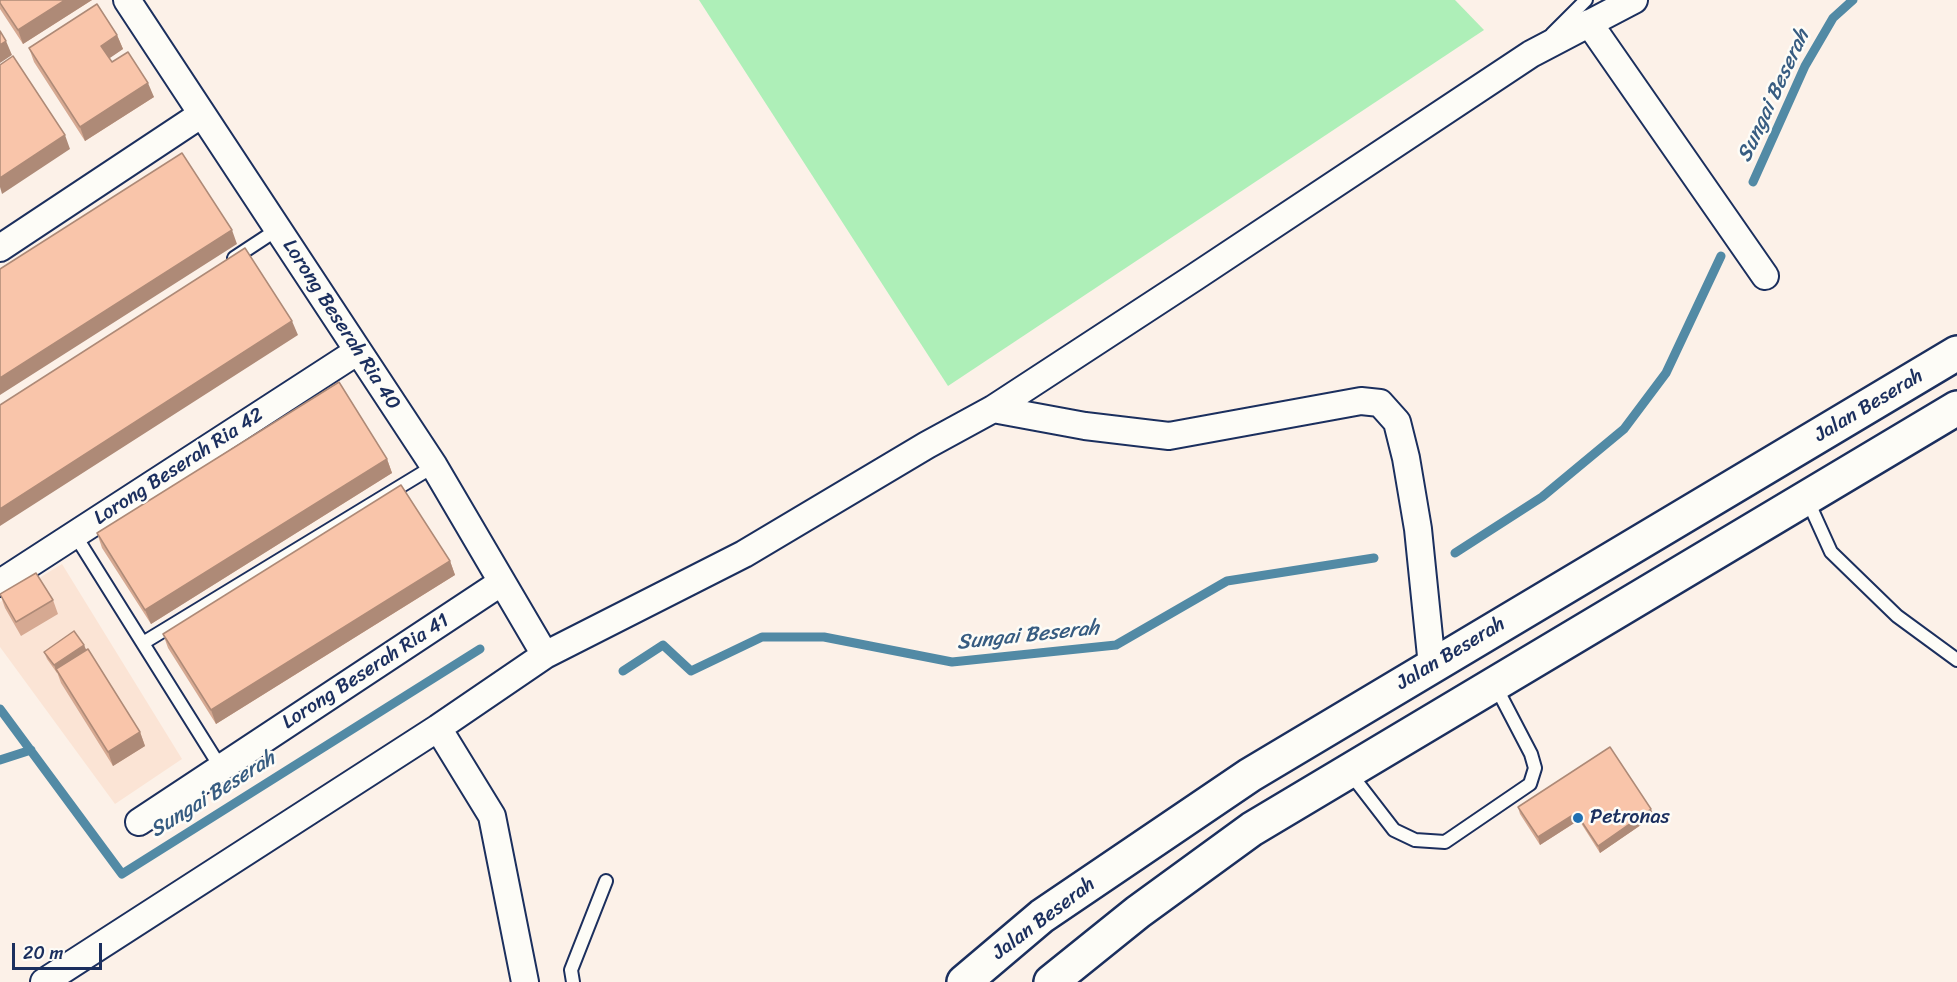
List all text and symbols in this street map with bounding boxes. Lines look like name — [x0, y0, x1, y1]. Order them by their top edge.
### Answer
water label: Sungai Beserah — [1732, 26, 1816, 166]
street label: Lorong Beserah Ria 40 — [277, 235, 405, 415]
street label: Jalan Beserah — [1810, 364, 1928, 448]
street label: Lorong Beserah Ria 42 — [90, 403, 268, 531]
street label: Lorong Beserah Ria 41 — [278, 609, 454, 735]
street label: Jalan Beserah — [1392, 612, 1510, 696]
water label: Sungai Beserah — [956, 616, 1100, 656]
water label: Sungai Beserah — [146, 746, 280, 844]
place label: Petronas — [1590, 806, 1670, 830]
marker: Petronas — [1571, 811, 1585, 825]
street label: Jalan Beserah — [988, 873, 1100, 965]
scale bar — [15, 931, 105, 969]
text: 20 m — [23, 937, 63, 969]

